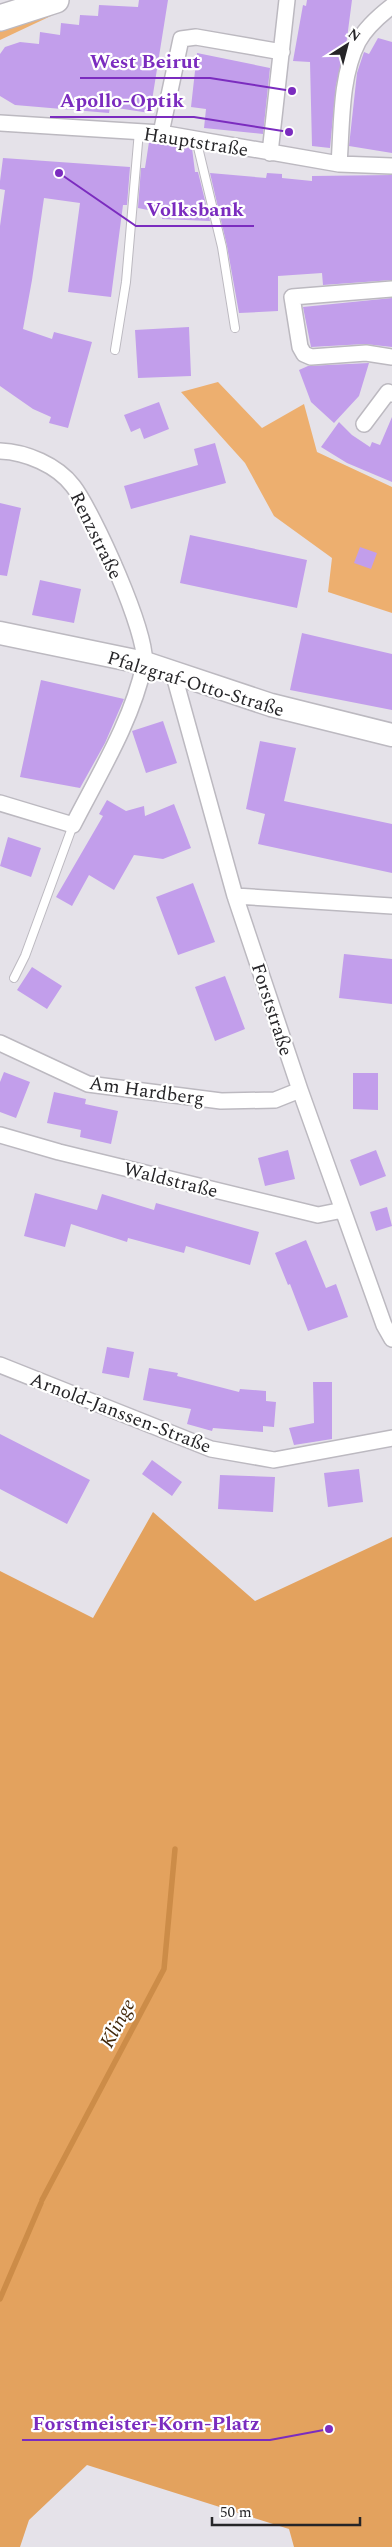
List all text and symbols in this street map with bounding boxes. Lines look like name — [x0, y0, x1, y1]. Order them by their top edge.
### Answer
north arrow — [322, 20, 372, 70]
text: N — [344, 23, 365, 47]
callout: West Beirut — [80, 43, 210, 78]
text: West Beirut — [90, 47, 201, 77]
callout: Apollo-Optik — [50, 82, 194, 117]
text: Apollo-Optik — [60, 86, 184, 116]
street label: Hauptstraße — [141, 120, 250, 165]
callout: Volksbank — [136, 191, 254, 226]
text: Volksbank — [146, 195, 244, 225]
street label: Renzstraße — [62, 487, 129, 584]
street label: Pfalzgraf-Otto-Straße — [103, 644, 288, 725]
street label: Forststraße — [243, 959, 300, 1060]
street label: Am Hardberg — [87, 1069, 206, 1114]
street label: Waldstraße — [120, 1155, 221, 1206]
street label: Arnold-Janssen-Straße — [26, 1365, 215, 1461]
water label: Klinge — [92, 1993, 143, 2054]
callout: Forstmeister-Korn-Platz — [22, 2405, 270, 2440]
text: Forstmeister-Korn-Platz — [32, 2409, 260, 2439]
scale bar — [212, 2494, 360, 2526]
text: 50 m — [220, 2501, 252, 2524]

